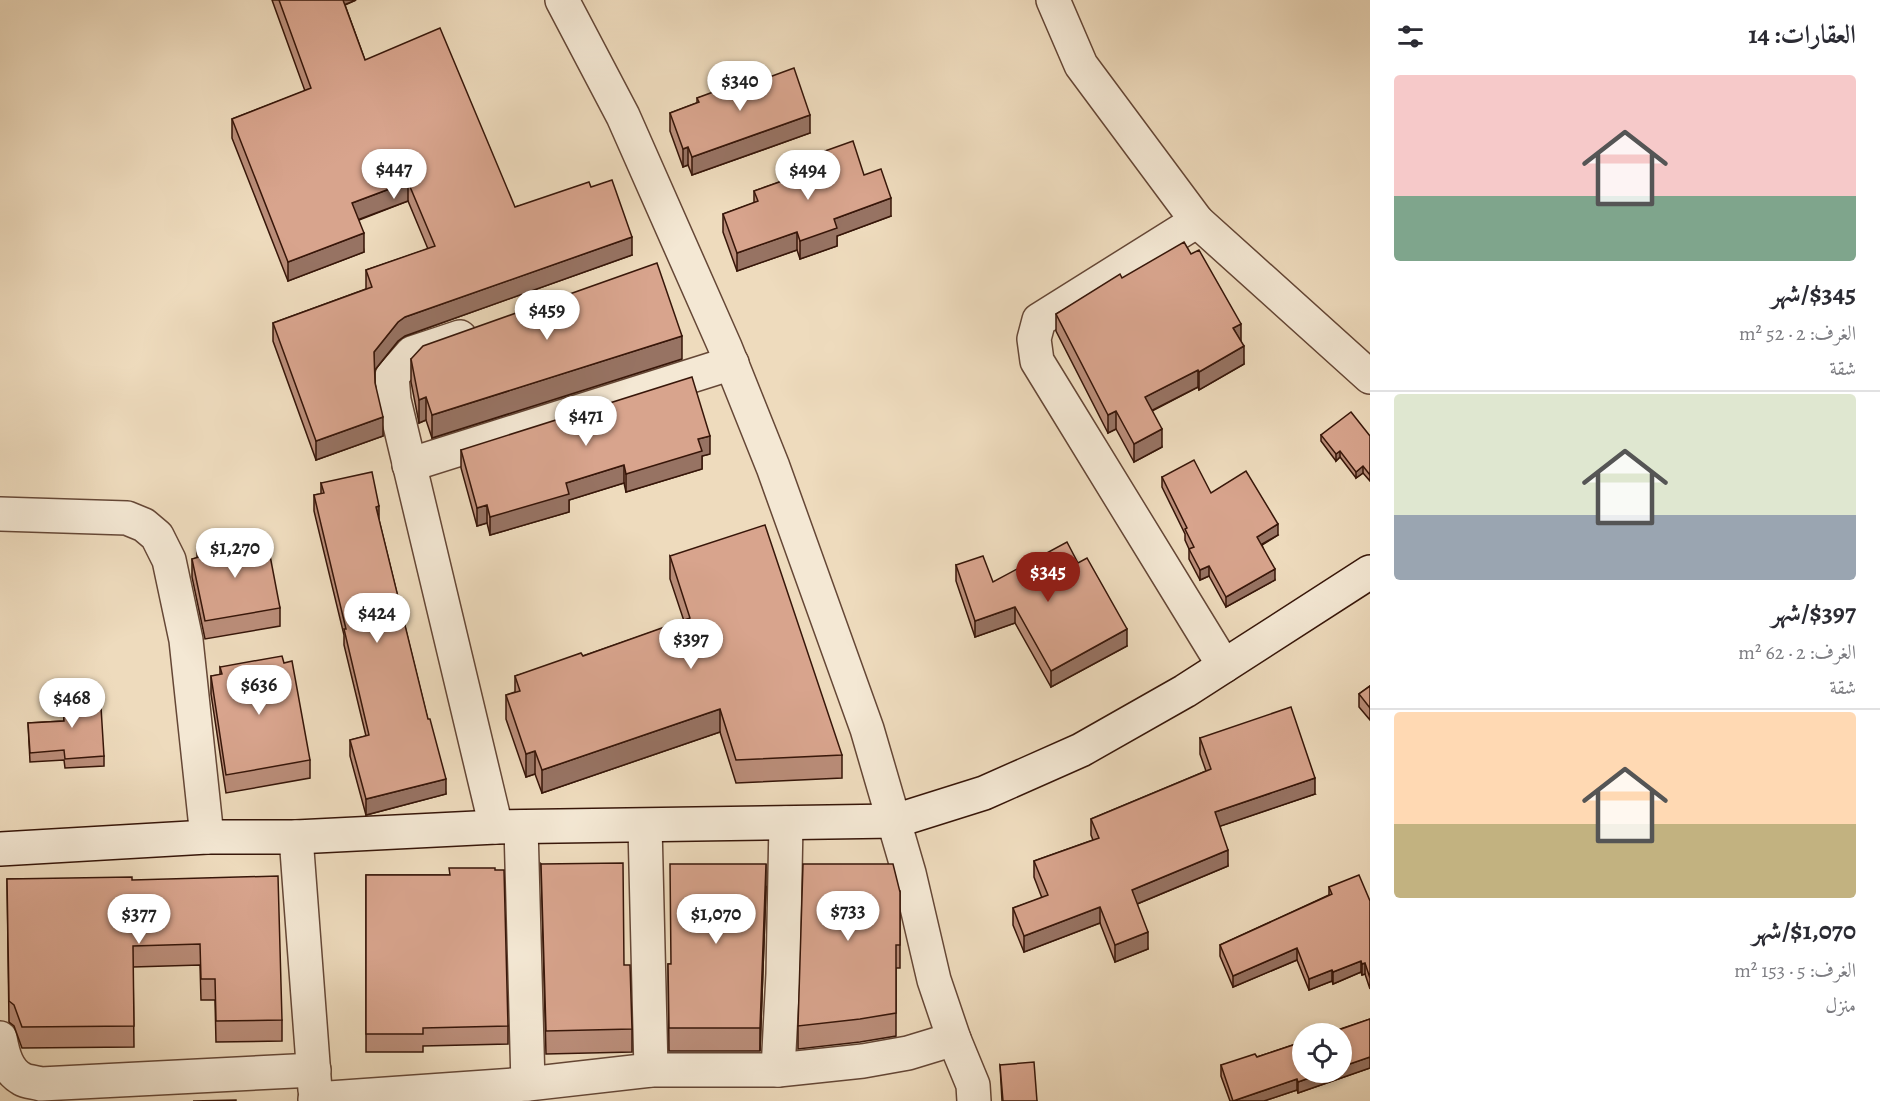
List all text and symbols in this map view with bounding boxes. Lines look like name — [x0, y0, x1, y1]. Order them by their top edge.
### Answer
text: العقارات: 14 — [1748, 17, 1856, 52]
icon: filters — [1394, 20, 1427, 53]
pin: $340 — [704, 61, 776, 112]
text: $340 — [721, 67, 759, 94]
icon: home — [1571, 114, 1679, 222]
pin: $447 — [358, 149, 430, 200]
pin: $494 — [772, 150, 844, 201]
text: $447 — [376, 155, 412, 182]
text: $494 — [789, 156, 827, 183]
text: $345/شهر — [1771, 276, 1856, 311]
pin: $459 — [511, 290, 583, 341]
text: $459 — [529, 296, 565, 323]
text: الغرف: 2 · 52 m² — [1739, 320, 1856, 347]
text: شقة — [1830, 355, 1856, 382]
pin: $471 — [550, 396, 622, 447]
text: $471 — [569, 402, 603, 429]
icon: home — [1571, 433, 1679, 541]
pin: $1,270 — [186, 528, 284, 579]
text: $1,270 — [210, 534, 260, 561]
pin: $345 — [1012, 552, 1084, 603]
text: $345 — [1030, 558, 1066, 585]
pin: $424 — [341, 593, 413, 644]
text: $397/شهر — [1771, 595, 1856, 630]
text: $424 — [358, 599, 396, 626]
pin: $397 — [655, 619, 727, 670]
text: $397 — [673, 625, 709, 652]
text: الغرف: 2 · 62 m² — [1738, 639, 1856, 666]
pin: $636 — [223, 665, 295, 716]
text: $636 — [241, 671, 277, 698]
text: شقة — [1830, 674, 1856, 701]
pin: $468 — [36, 678, 108, 729]
text: $468 — [53, 684, 91, 711]
icon: home — [1571, 751, 1679, 859]
pin: $733 — [812, 891, 884, 942]
pin: $377 — [103, 894, 175, 945]
pin: $1,070 — [667, 894, 765, 945]
text: $733 — [830, 897, 866, 924]
text: $377 — [122, 900, 157, 927]
text: $1,070 — [691, 900, 741, 927]
text: $1,070/شهر — [1752, 913, 1856, 948]
text: الغرف: 5 · 153 m² — [1734, 957, 1856, 984]
text: منزل — [1825, 992, 1856, 1019]
map controls — [1292, 1023, 1352, 1083]
button: locate — [1292, 1023, 1352, 1083]

